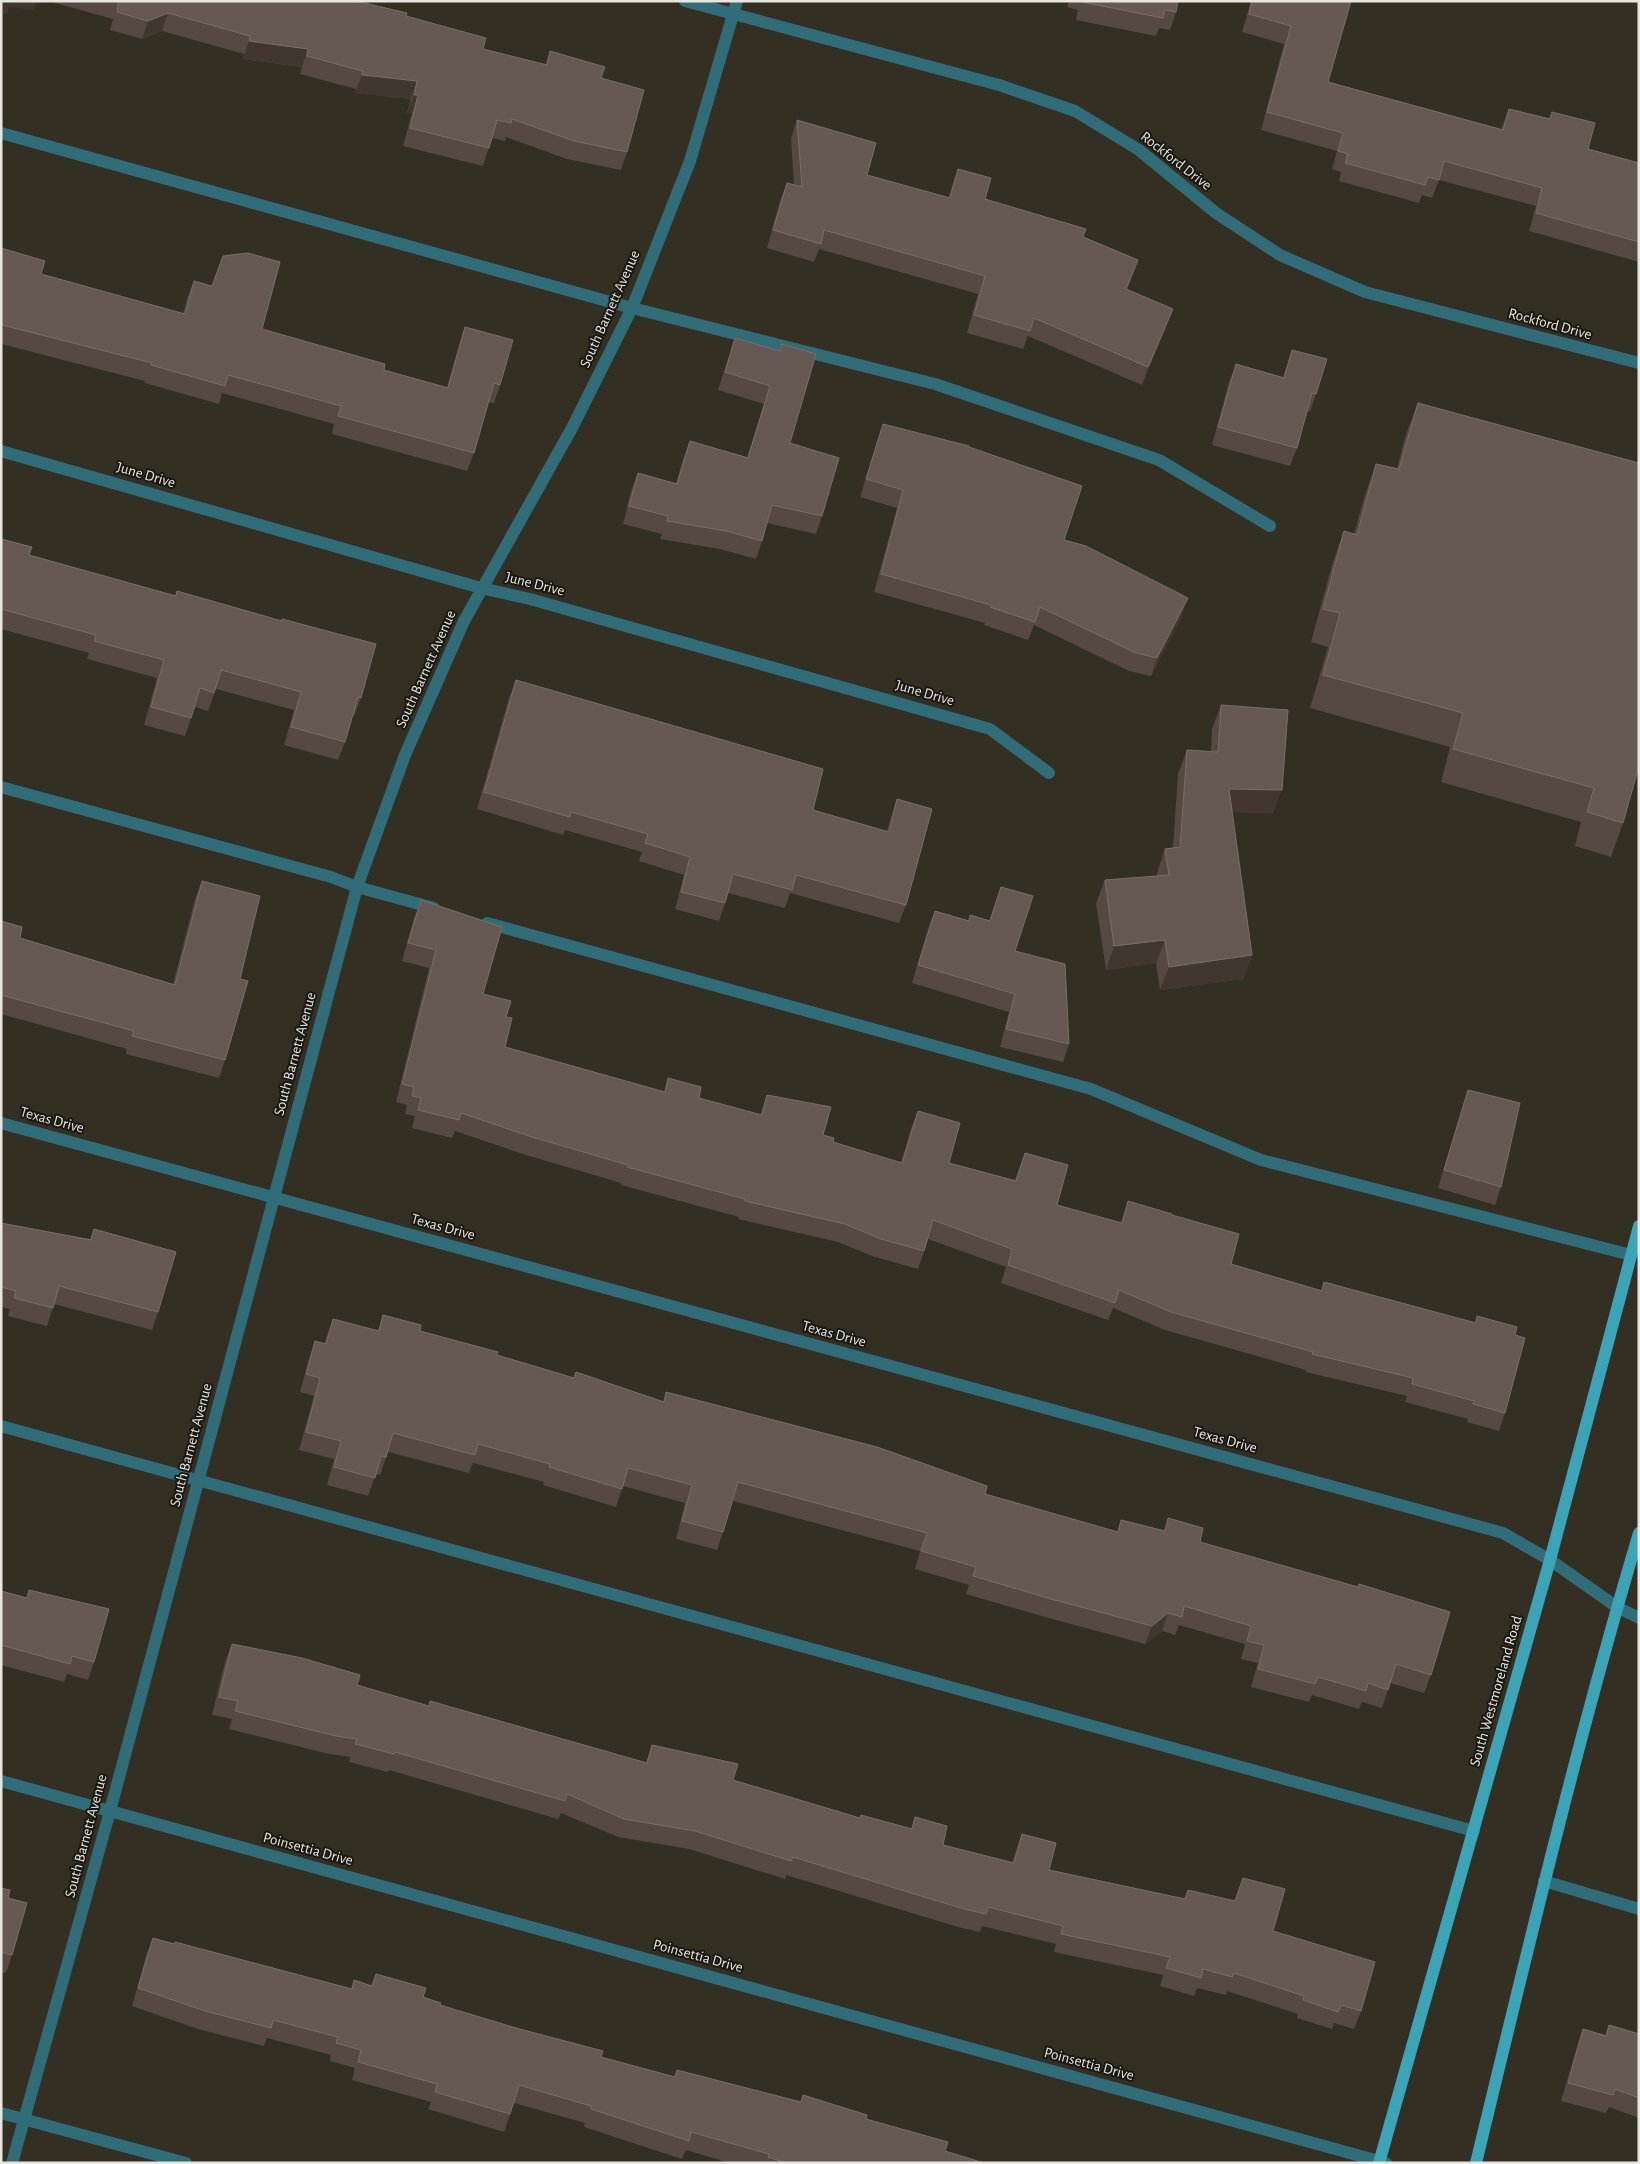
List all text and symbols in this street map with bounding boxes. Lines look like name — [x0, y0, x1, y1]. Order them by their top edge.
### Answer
street label: Rockford Drive — [1138, 129, 1214, 193]
street label: South Barnett Avenue — [577, 248, 643, 370]
street label: Rockford Drive — [1507, 306, 1593, 342]
street label: June Drive — [115, 459, 177, 491]
street label: June Drive — [504, 569, 566, 599]
street label: South Barnett Avenue — [393, 608, 459, 730]
street label: June Drive — [894, 677, 956, 709]
street label: South Barnett Avenue — [271, 991, 319, 1117]
street label: Texas Drive — [18, 1104, 86, 1136]
street label: Texas Drive — [409, 1211, 477, 1243]
street label: Texas Drive — [800, 1318, 868, 1350]
street label: South Barnett Avenue — [167, 1382, 215, 1508]
street label: Texas Drive — [1191, 1424, 1259, 1456]
street label: South Westmoreland Road — [1467, 1614, 1525, 1768]
street label: South Barnett Avenue — [62, 1773, 110, 1899]
street label: Poinsettia Drive — [262, 1830, 355, 1868]
street label: Poinsettia Drive — [652, 1937, 745, 1975]
street label: Poinsettia Drive — [1043, 2045, 1136, 2083]

